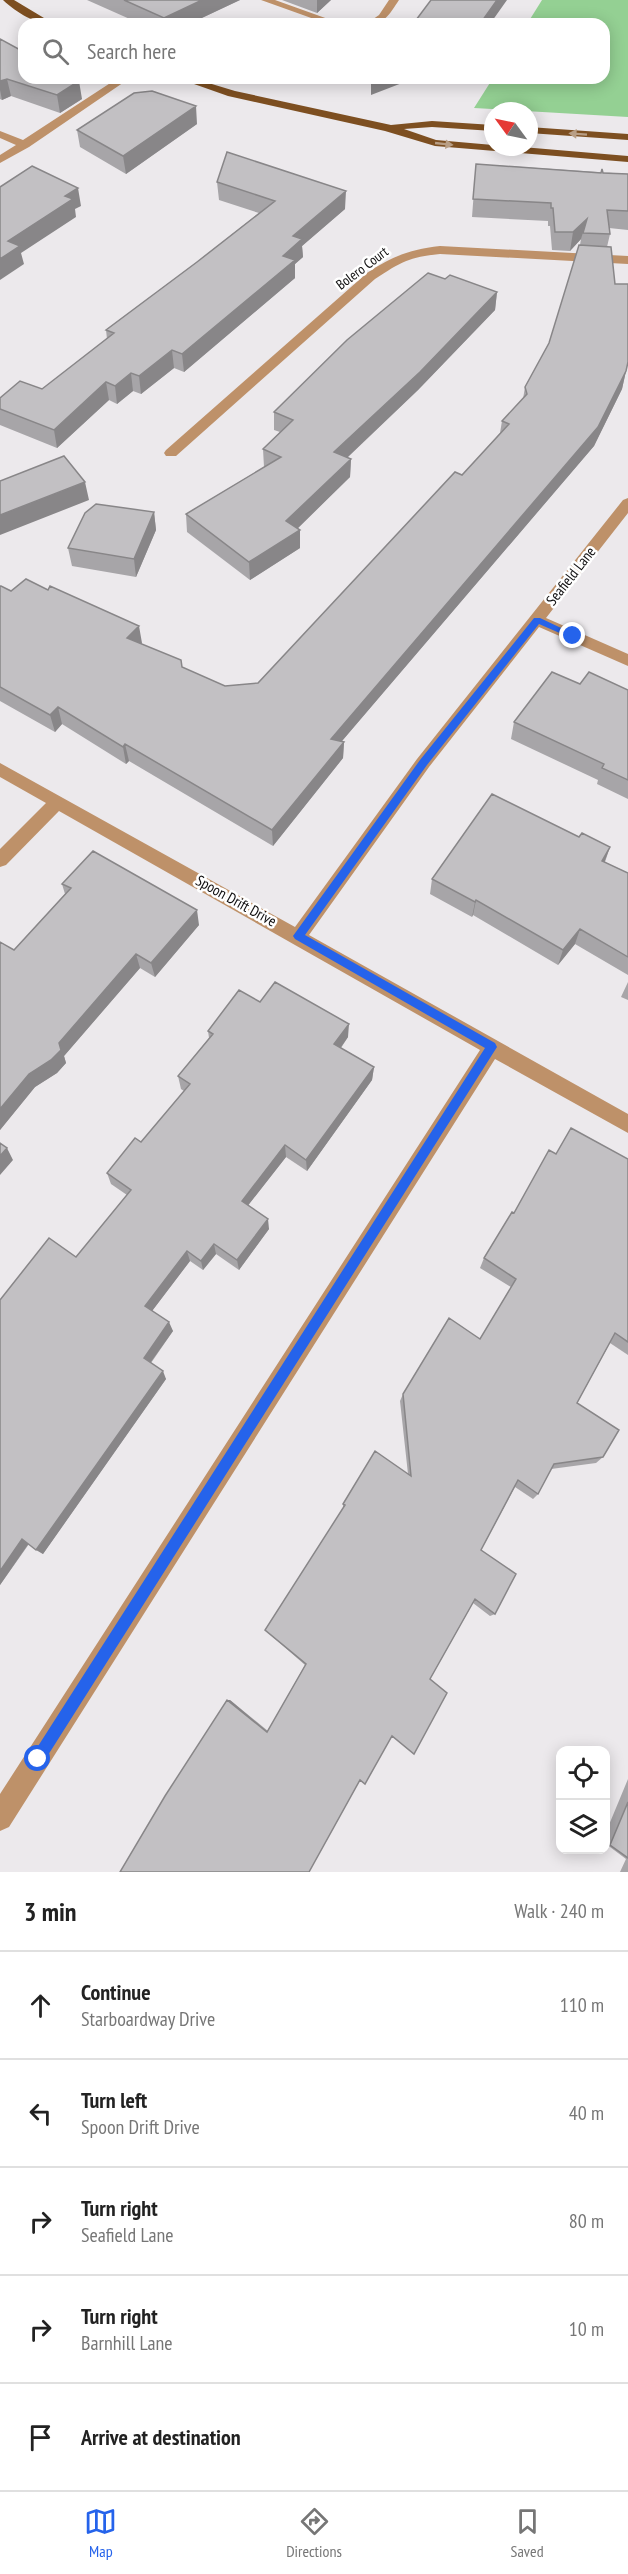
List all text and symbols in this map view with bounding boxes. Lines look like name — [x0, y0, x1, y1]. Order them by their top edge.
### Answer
search box — [18, 18, 610, 84]
icon: search — [39, 35, 72, 68]
text: Search here — [87, 37, 176, 65]
north arrow — [484, 102, 538, 156]
one-way arrow — [569, 129, 588, 138]
one-way arrow — [434, 139, 453, 149]
street label: Bolero Court — [332, 242, 392, 293]
street label: Seafield Lane — [542, 543, 599, 609]
route end — [559, 622, 585, 648]
street label: Spoon Drift Drive — [193, 871, 280, 930]
route start — [24, 1745, 50, 1771]
map controls — [556, 1746, 610, 1854]
button: locate — [556, 1746, 610, 1800]
button: layers — [556, 1800, 610, 1854]
text: 3 min — [24, 1895, 77, 1928]
text: Walk · 240 m — [514, 1898, 604, 1924]
text: Continue — [81, 1978, 151, 2006]
icon: ahead — [24, 1989, 57, 2022]
text: 110 m — [560, 1992, 604, 2018]
text: Starboardway Drive — [81, 2006, 215, 2032]
text: Turn left — [81, 2086, 147, 2114]
icon: left — [24, 2097, 57, 2130]
text: 40 m — [569, 2100, 604, 2126]
text: Spoon Drift Drive — [81, 2114, 200, 2140]
text: Turn right — [81, 2194, 158, 2222]
icon: right — [24, 2205, 57, 2238]
text: 80 m — [569, 2208, 604, 2234]
text: Seafield Lane — [81, 2222, 173, 2248]
text: Turn right — [81, 2302, 158, 2330]
icon: right — [24, 2313, 57, 2346]
text: 10 m — [569, 2316, 604, 2342]
text: Barnhill Lane — [81, 2330, 172, 2356]
icon: arrive — [24, 2421, 57, 2454]
text: Arrive at destination — [81, 2423, 241, 2451]
tab: Map — [84, 2505, 117, 2561]
tab: Directions — [286, 2505, 342, 2561]
tab: Saved — [511, 2505, 544, 2561]

